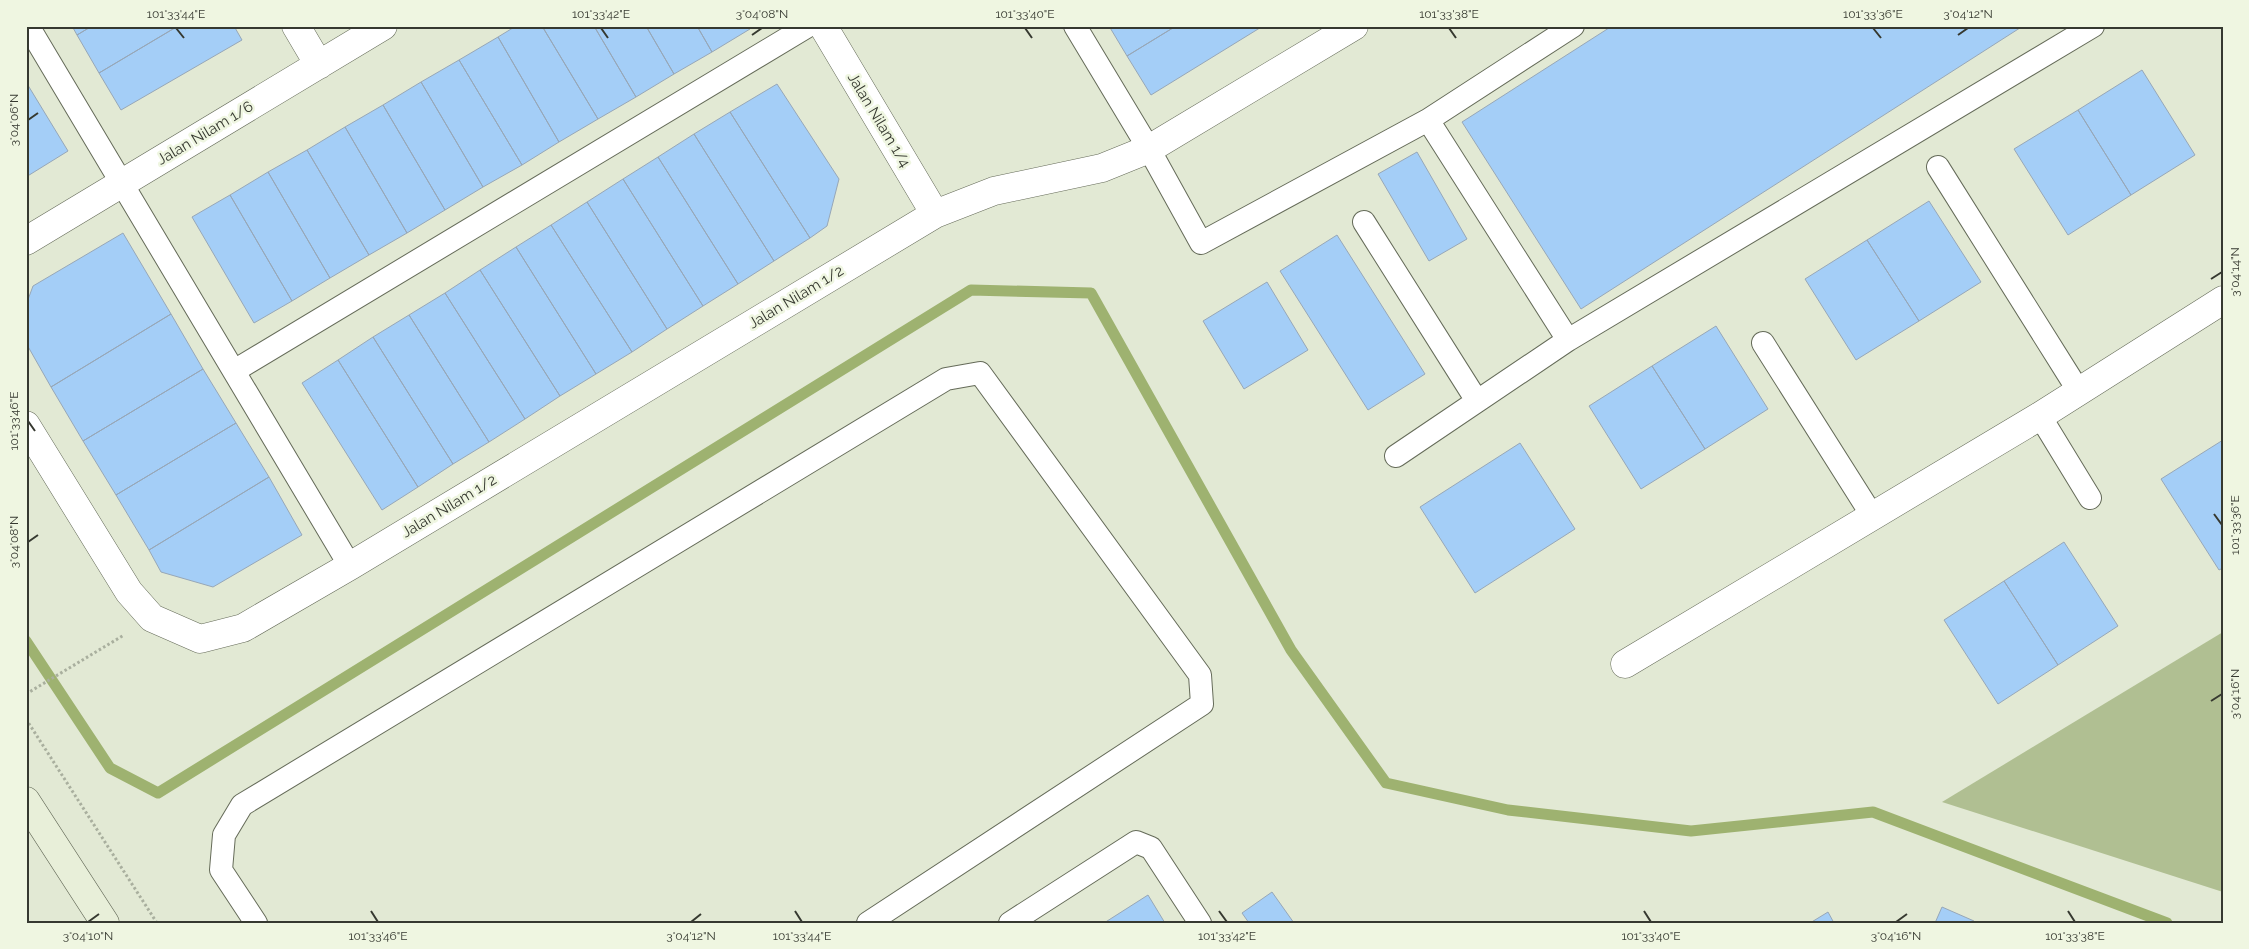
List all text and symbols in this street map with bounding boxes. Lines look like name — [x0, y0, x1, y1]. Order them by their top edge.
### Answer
text: 101°33'44"E — [147, 7, 205, 21]
text: 101°33'42"E — [572, 7, 630, 21]
text: 3°04'08"N — [736, 7, 788, 21]
text: 101°33'40"E — [995, 7, 1055, 21]
text: 101°33'38"E — [1419, 7, 1479, 21]
text: 101°33'36"E — [1843, 7, 1903, 21]
text: 3°04'12"N — [1943, 7, 1993, 21]
street label: Jalan Nilam 1/4 — [844, 69, 914, 171]
text: 3°04'06"N — [7, 94, 21, 146]
street label: Jalan Nilam 1/6 — [154, 97, 256, 169]
text: 3°04'14"N — [2228, 247, 2242, 297]
street label: Jalan Nilam 1/2 — [745, 261, 847, 332]
text: 101°33'46"E — [7, 391, 21, 451]
street label: Jalan Nilam 1/2 — [398, 470, 500, 541]
text: 101°33'36"E — [2228, 495, 2242, 555]
text: 3°04'08"N — [7, 516, 21, 568]
text: 3°04'16"N — [2228, 669, 2242, 719]
text: 3°04'10"N — [63, 929, 113, 943]
text: 101°33'46"E — [348, 929, 408, 943]
text: 3°04'12"N — [666, 929, 716, 943]
text: 101°33'44"E — [773, 929, 831, 943]
text: 101°33'42"E — [1198, 929, 1256, 943]
text: 101°33'40"E — [1621, 929, 1681, 943]
text: 3°04'16"N — [1871, 929, 1921, 943]
text: 101°33'38"E — [2045, 929, 2105, 943]

